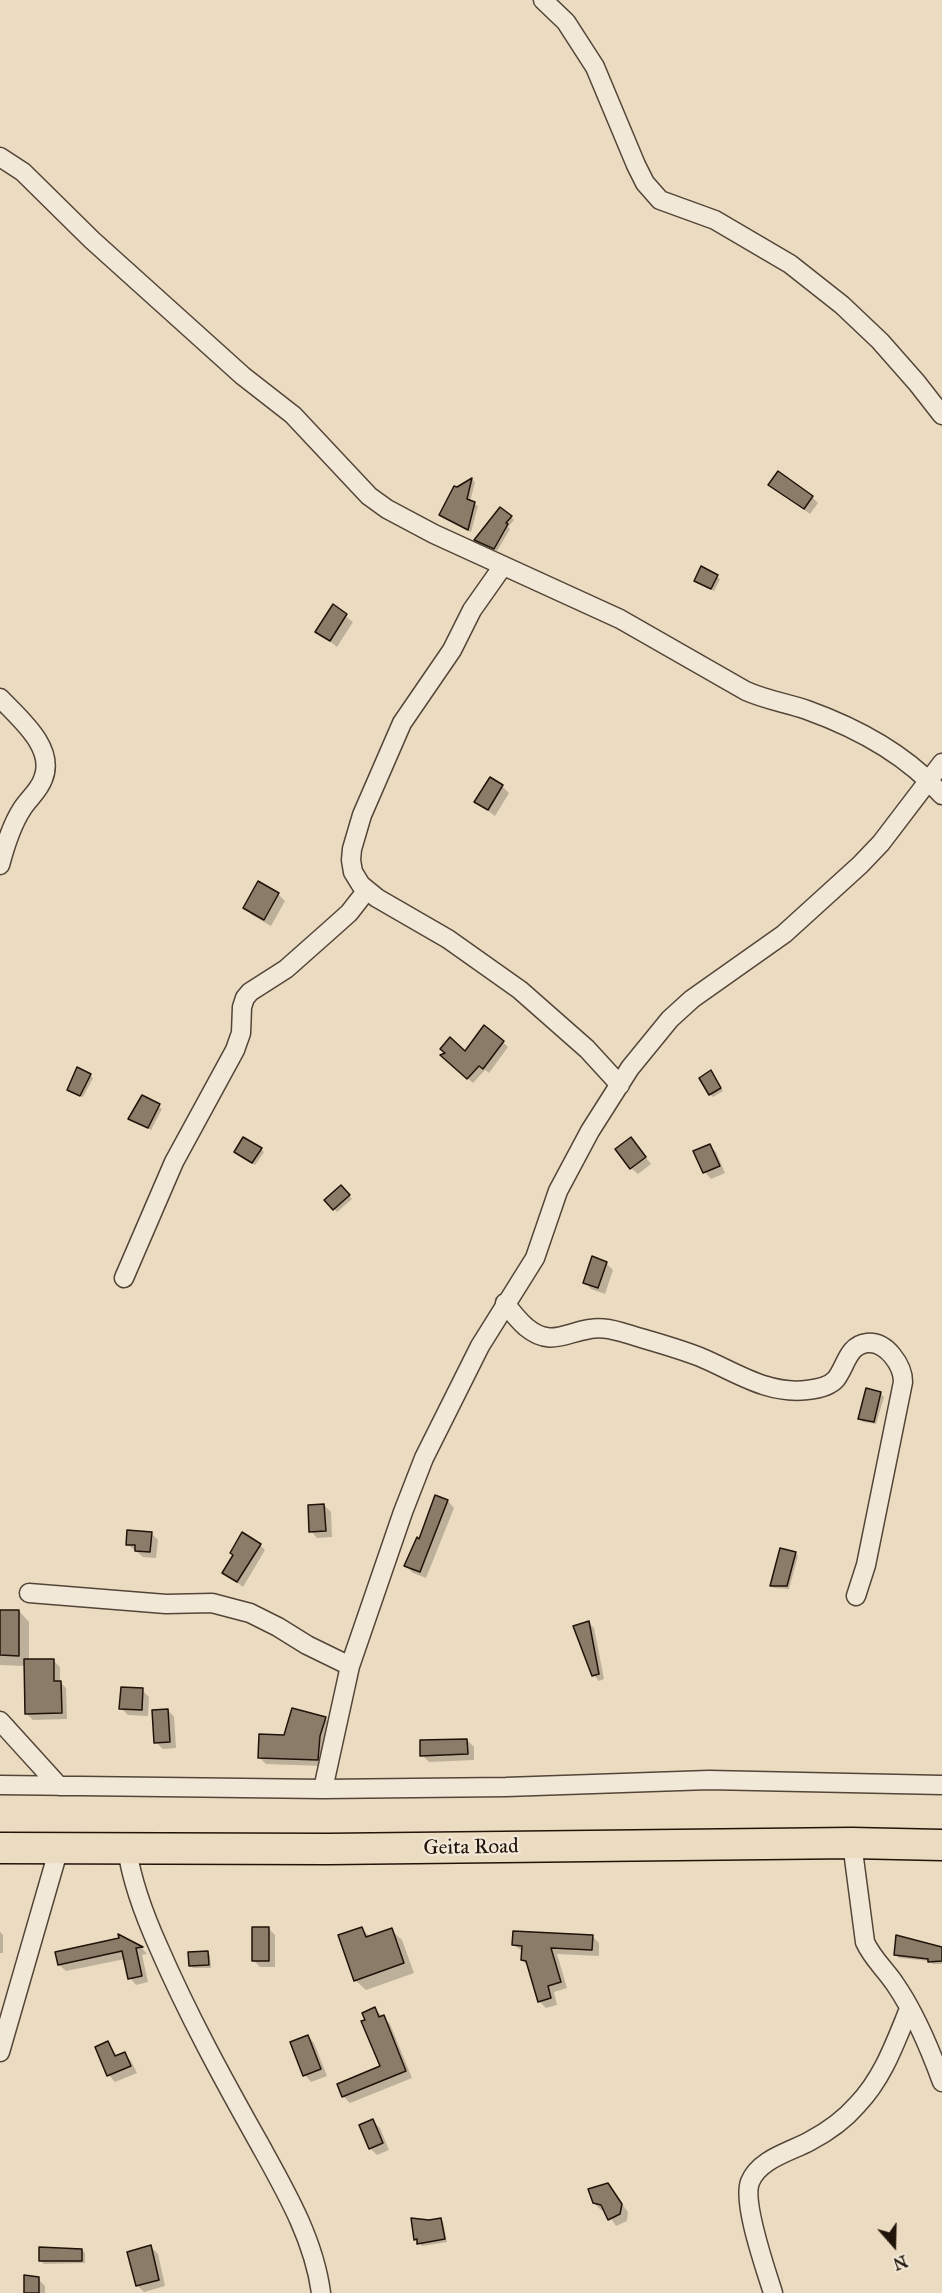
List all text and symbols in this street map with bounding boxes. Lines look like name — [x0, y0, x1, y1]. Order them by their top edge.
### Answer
street label: Geita Road — [423, 1835, 519, 1861]
north arrow — [864, 2215, 924, 2275]
text: N — [891, 2251, 910, 2274]

